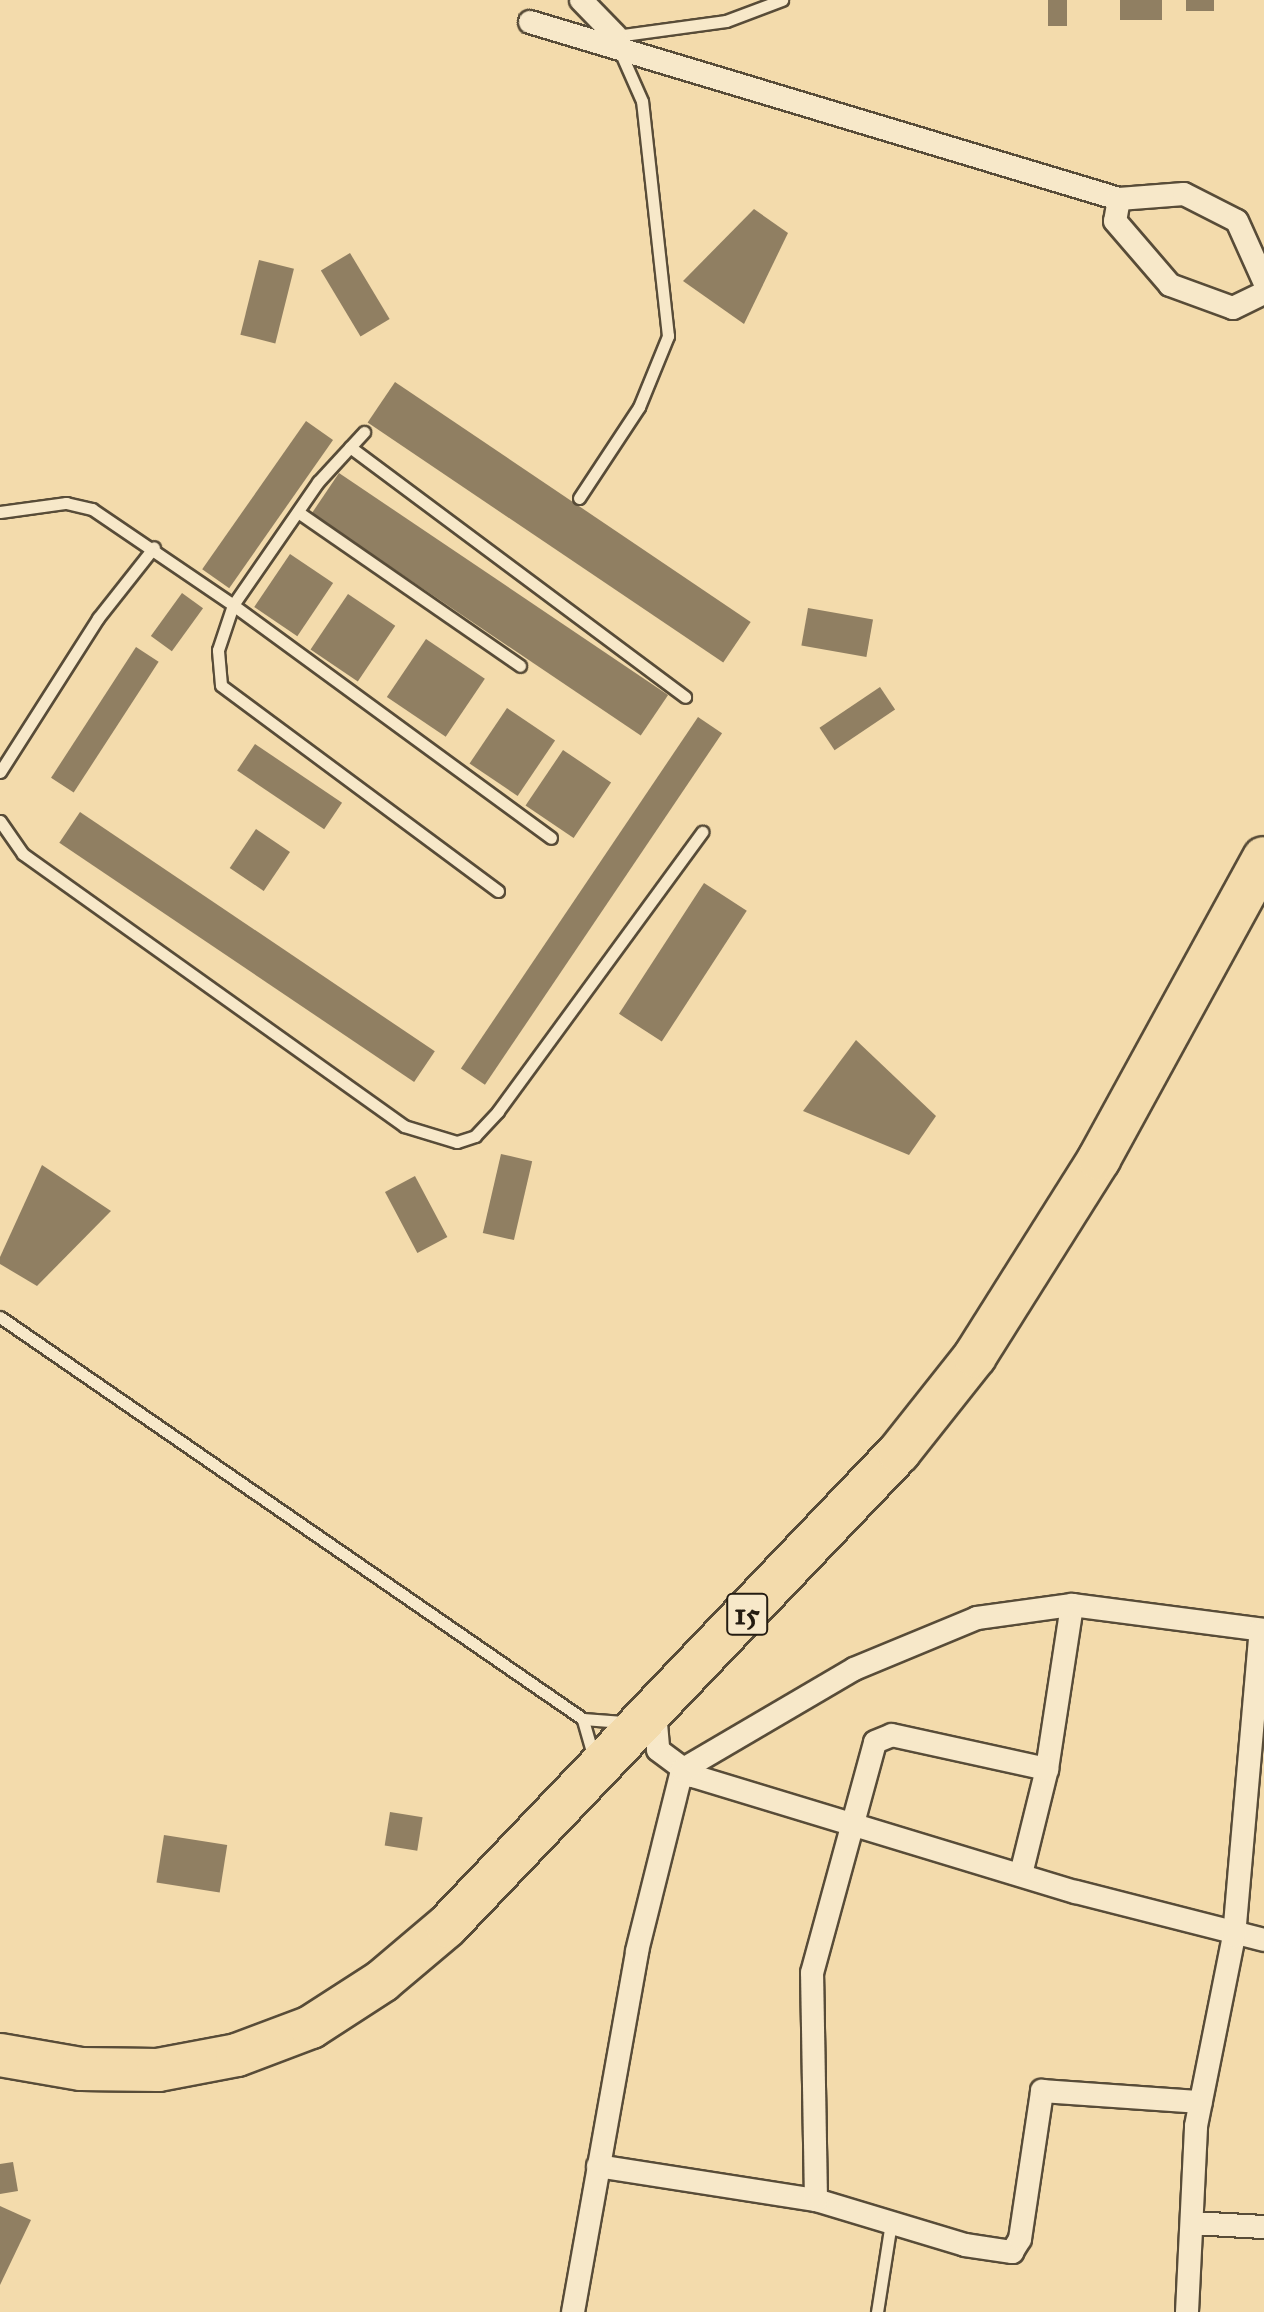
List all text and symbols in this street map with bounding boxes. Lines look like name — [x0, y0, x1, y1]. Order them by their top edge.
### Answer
road number: 15 — [725, 1588, 769, 1640]

